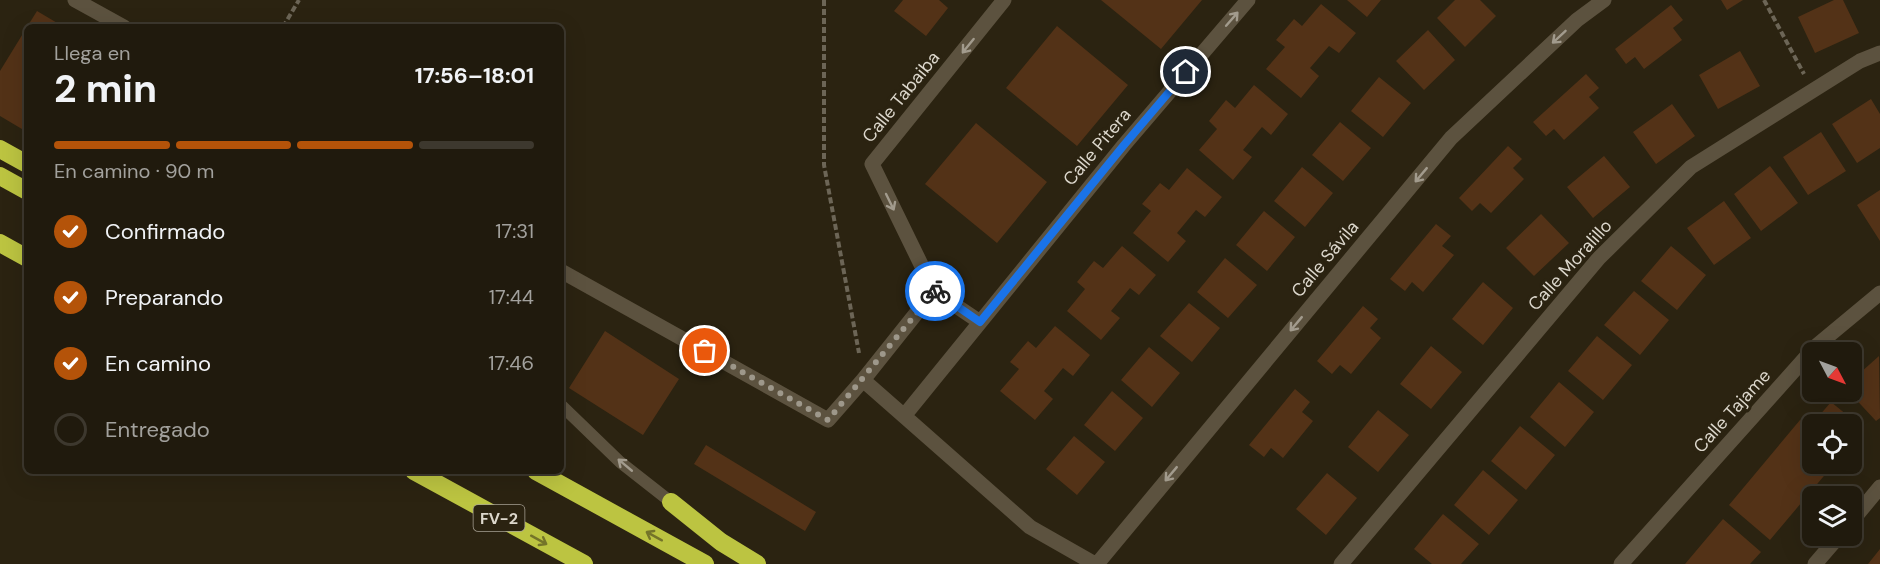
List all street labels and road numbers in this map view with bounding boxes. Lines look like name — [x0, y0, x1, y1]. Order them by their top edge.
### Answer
street label: Calle Tabaiba — [857, 46, 945, 148]
street label: Calle Pitera — [1058, 103, 1136, 191]
street label: Calle Moralillo — [1523, 214, 1617, 316]
street label: Calle Sávila — [1286, 216, 1364, 302]
street label: Calle Tajame — [1688, 364, 1776, 458]
road number: FV-2 — [474, 505, 524, 531]

